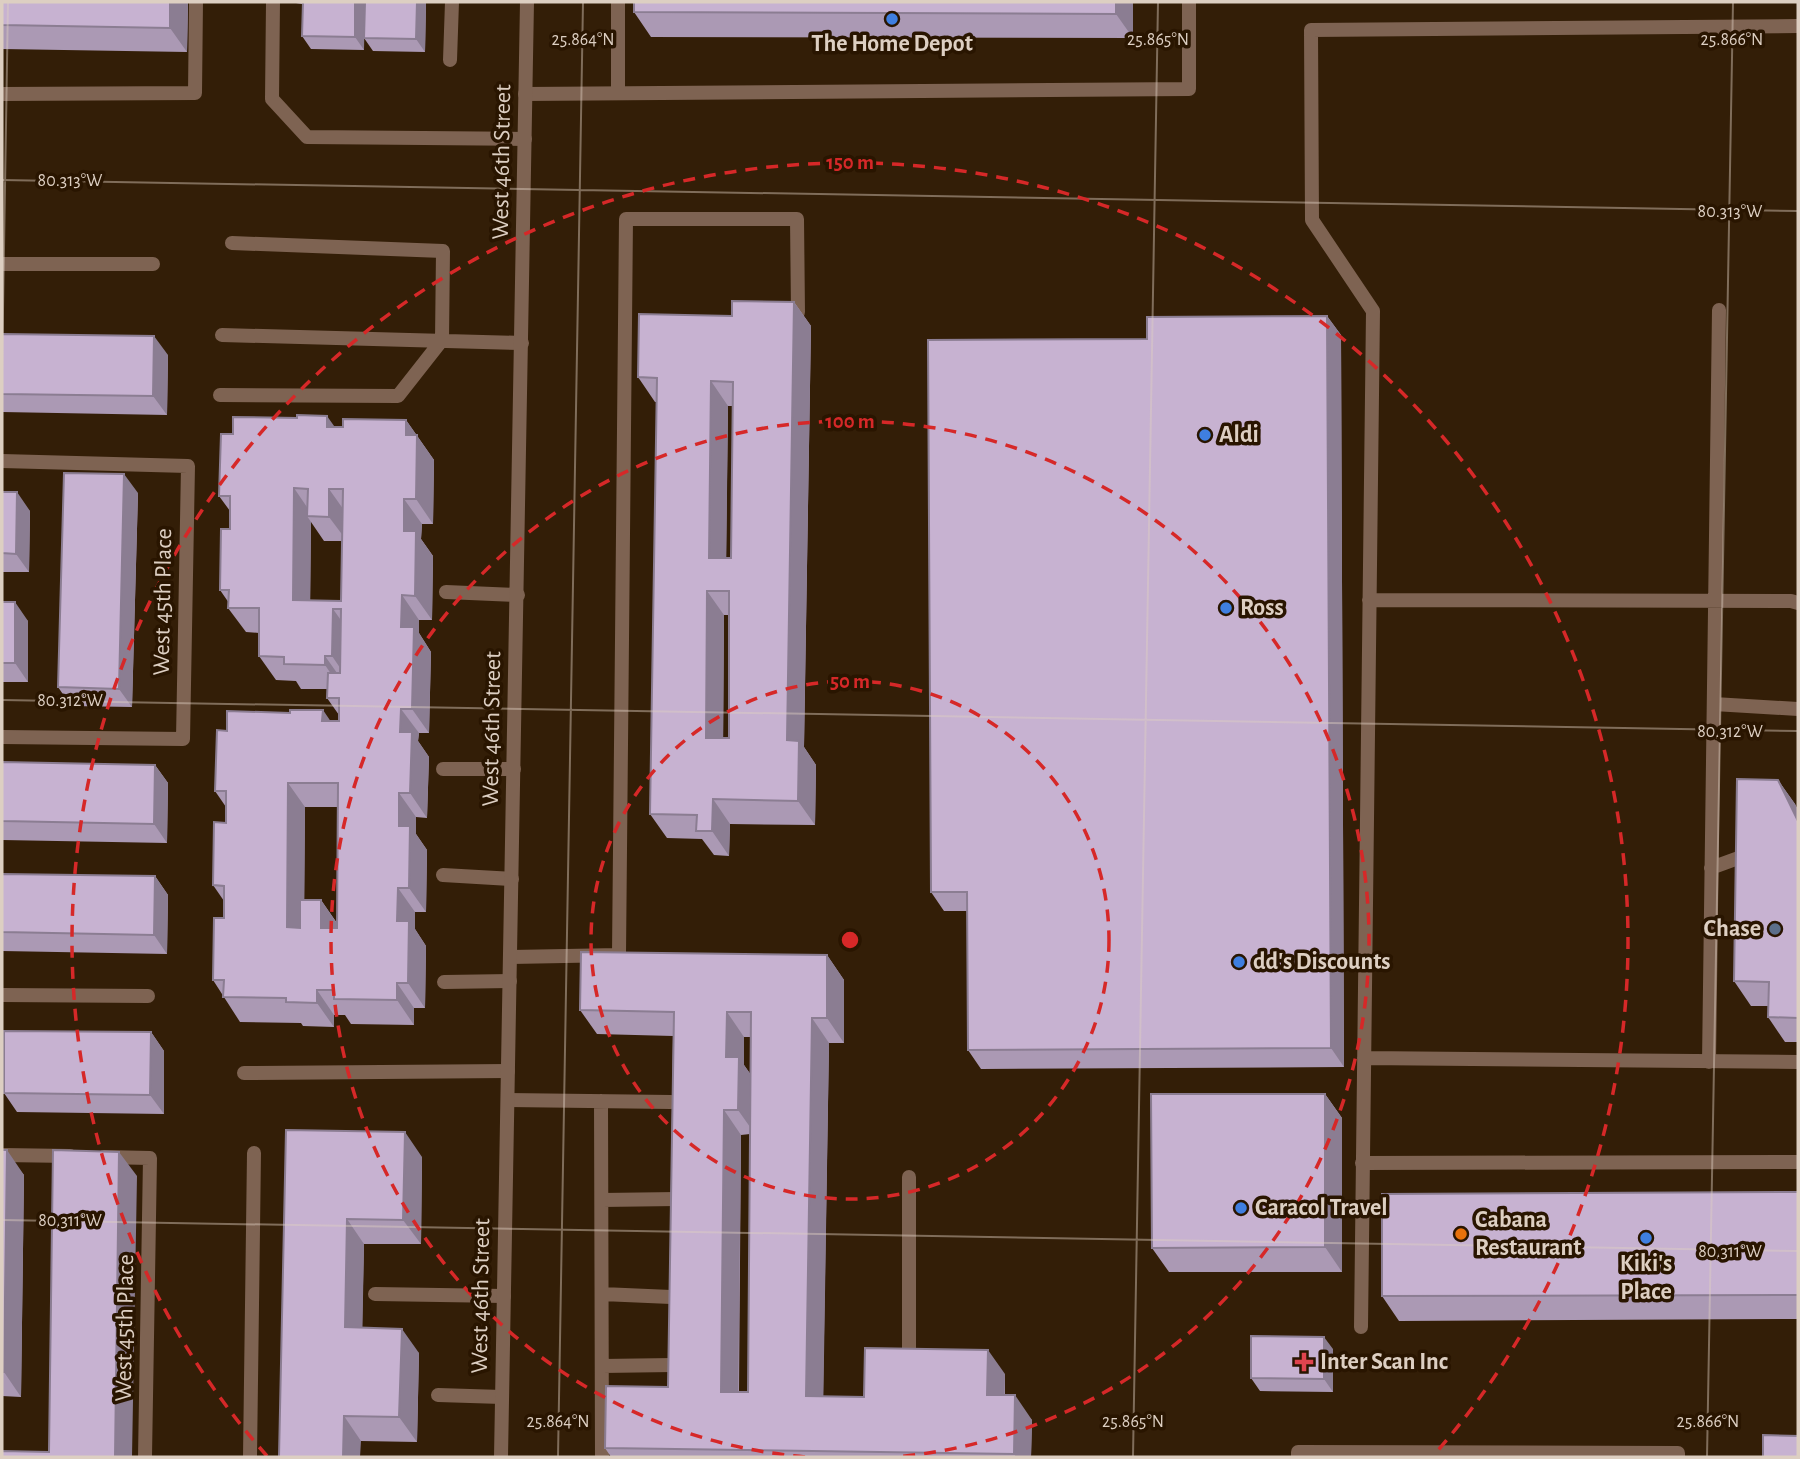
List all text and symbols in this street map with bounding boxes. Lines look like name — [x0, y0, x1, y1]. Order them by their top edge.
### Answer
marker: The Home Depot — [884, 11, 900, 27]
text: 25.864°N — [551, 31, 615, 49]
text: 25.865°N — [1127, 31, 1189, 49]
text: 25.866°N — [1701, 31, 1763, 49]
place label: The Home Depot — [811, 32, 973, 56]
street label: West 46th Street — [489, 84, 515, 240]
text: 150 m — [826, 152, 874, 173]
text: 80.313°W — [38, 172, 102, 190]
text: 80.313°W — [1698, 203, 1762, 221]
text: 100 m — [825, 411, 875, 432]
place label: Aldi — [1219, 423, 1259, 447]
marker: Aldi — [1197, 427, 1213, 443]
street label: West 45th Place — [150, 528, 176, 676]
place label: Ross — [1240, 596, 1284, 620]
marker: Ross — [1218, 600, 1234, 616]
street label: West 46th Street — [479, 651, 505, 807]
text: 50 m — [830, 671, 870, 692]
text: 80.312°W — [37, 692, 103, 710]
text: 80.312°W — [1697, 723, 1763, 741]
place label: Chase — [1704, 917, 1761, 941]
marker: Chase — [1767, 921, 1783, 937]
centre of rings — [838, 928, 862, 952]
place label: dd's Discounts — [1253, 950, 1391, 974]
marker: dd's Discounts — [1231, 954, 1247, 970]
place label: Caracol Travel — [1255, 1196, 1388, 1220]
marker: Caracol Travel — [1233, 1200, 1249, 1216]
place label: Cabana Restaurant — [1475, 1208, 1581, 1260]
text: 80.311°W — [38, 1212, 102, 1230]
street label: West 46th Street — [468, 1218, 494, 1374]
marker: Cabana Restaurant — [1453, 1226, 1469, 1242]
marker: Kiki's Place — [1638, 1230, 1654, 1246]
text: 80.311°W — [1698, 1243, 1762, 1261]
place label: Kiki's Place — [1620, 1252, 1672, 1304]
street label: West 45th Place — [112, 1254, 138, 1402]
place label: Inter Scan Inc — [1320, 1350, 1448, 1374]
marker: Inter Scan Inc — [1294, 1352, 1314, 1372]
text: 25.864°N — [526, 1413, 590, 1431]
text: 25.865°N — [1102, 1413, 1164, 1431]
text: 25.866°N — [1677, 1413, 1739, 1431]

